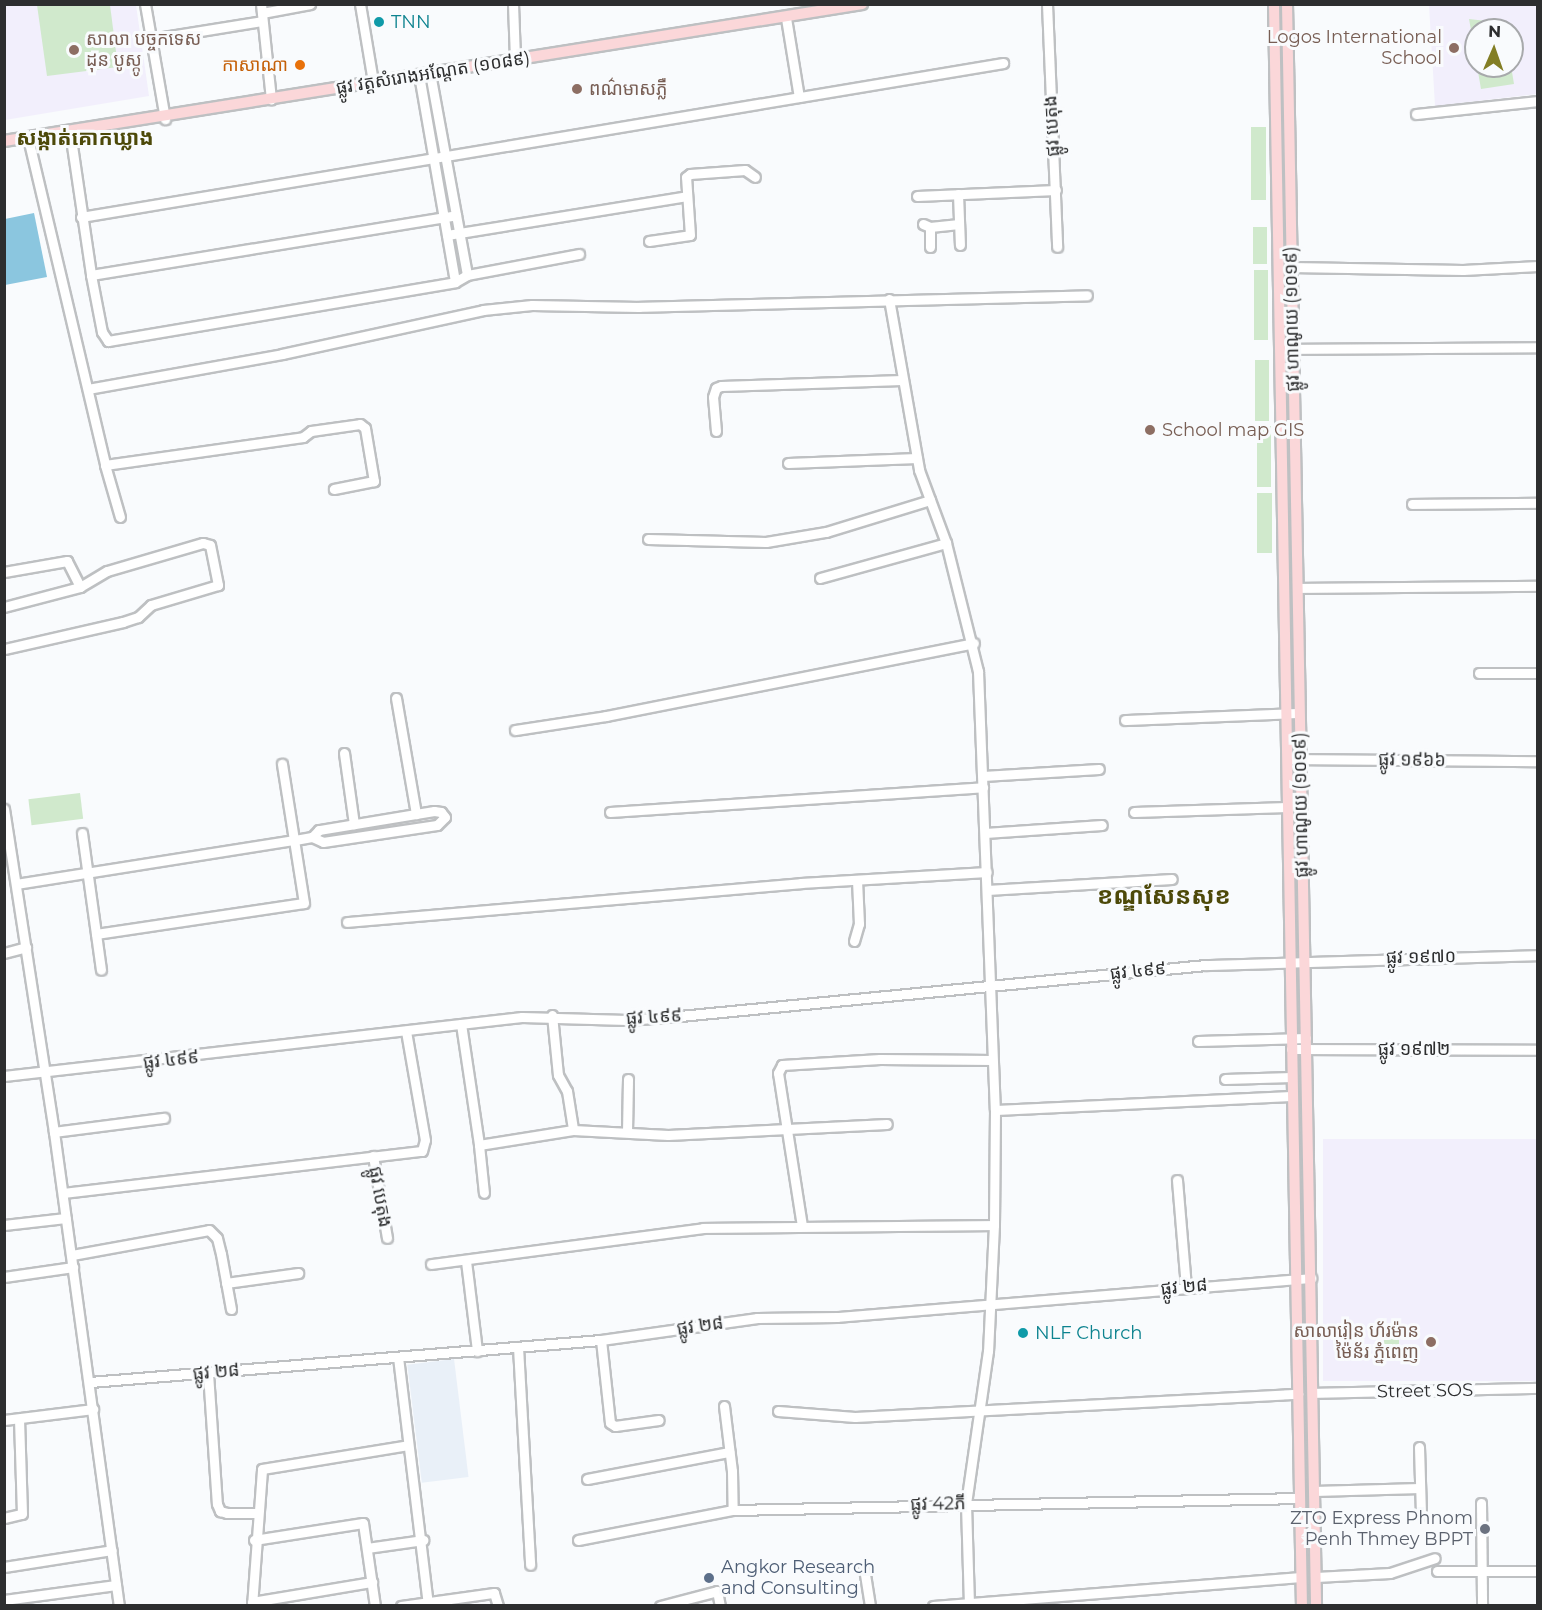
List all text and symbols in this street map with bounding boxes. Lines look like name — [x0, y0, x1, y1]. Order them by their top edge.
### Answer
place label: TNN — [391, 11, 431, 33]
marker: TNN — [372, 15, 386, 29]
north arrow — [1464, 18, 1524, 78]
text: N — [1488, 22, 1501, 41]
place label: Logos International School — [1267, 27, 1442, 70]
place label: សាលា បច្ចកទេស ដុន បូស្កូ — [86, 29, 201, 72]
marker: Logos International School — [1447, 41, 1461, 55]
marker: សាលា បច្ចកទេស ដុន បូស្កូ — [67, 43, 81, 57]
street label: ផ្លូវ វត្តសំរោងអណ្ដែត (១០៨៩) — [334, 47, 532, 99]
place label: កាសាណា — [222, 54, 288, 76]
marker: កាសាណា — [293, 58, 307, 72]
place label: ពណ៌មាសភ្លឺ — [589, 78, 667, 100]
marker: ពណ៌មាសភ្លឺ — [570, 82, 584, 96]
street label: ផ្លូវ បេតុង — [1040, 95, 1064, 157]
district label: សង្កាត់គោកឃ្លាង — [16, 125, 154, 151]
street label: ផ្លូវ ហាណូយ (១០១៩) — [1280, 246, 1304, 392]
place label: School map GIS — [1162, 419, 1304, 441]
marker: School map GIS — [1143, 423, 1157, 437]
street label: ផ្លូវ ហាណូយ (១០១៩) — [1289, 732, 1313, 878]
street label: ផ្លូវ ១៩៦៦ — [1378, 749, 1446, 771]
district label: ខណ្ឌសែនសុខ — [1097, 882, 1231, 910]
street label: ផ្លូវ ១៩៧០ — [1386, 946, 1456, 968]
street label: ផ្លូវ ៤៩៩ — [1109, 957, 1167, 985]
street label: ផ្លូវ ៤៩៩ — [625, 1005, 683, 1029]
street label: ផ្លូវ ១៩៧២ — [1378, 1038, 1450, 1060]
street label: ផ្លូវ ៤៩៩ — [142, 1046, 200, 1074]
street label: ផ្លូវ បេតុង — [364, 1165, 396, 1229]
street label: ផ្លូវ ២៨ — [1160, 1274, 1208, 1300]
street label: ផ្លូវ ២៨ — [675, 1312, 725, 1340]
place label: សាលារៀន ហ័រម៉ាន ម៉ៃន័រ ភ្នំពេញ — [1294, 1321, 1419, 1364]
place label: NLF Church — [1035, 1322, 1143, 1344]
marker: NLF Church — [1016, 1326, 1030, 1340]
marker: សាលារៀន ហ័រម៉ាន ម៉ៃន័រ ភ្នំពេញ — [1424, 1335, 1438, 1349]
street label: ផ្លូវ ២៨ — [192, 1359, 240, 1385]
street label: Street SOS — [1377, 1379, 1473, 1403]
street label: ផ្លូវ 42ភី — [910, 1493, 966, 1515]
place label: ZTO Express Phnom Penh Thmey BPPT — [1290, 1508, 1473, 1550]
marker: ZTO Express Phnom Penh Thmey BPPT — [1478, 1522, 1492, 1536]
place label: Angkor Research and Consulting — [721, 1557, 875, 1600]
marker: Angkor Research and Consulting — [702, 1571, 716, 1585]

